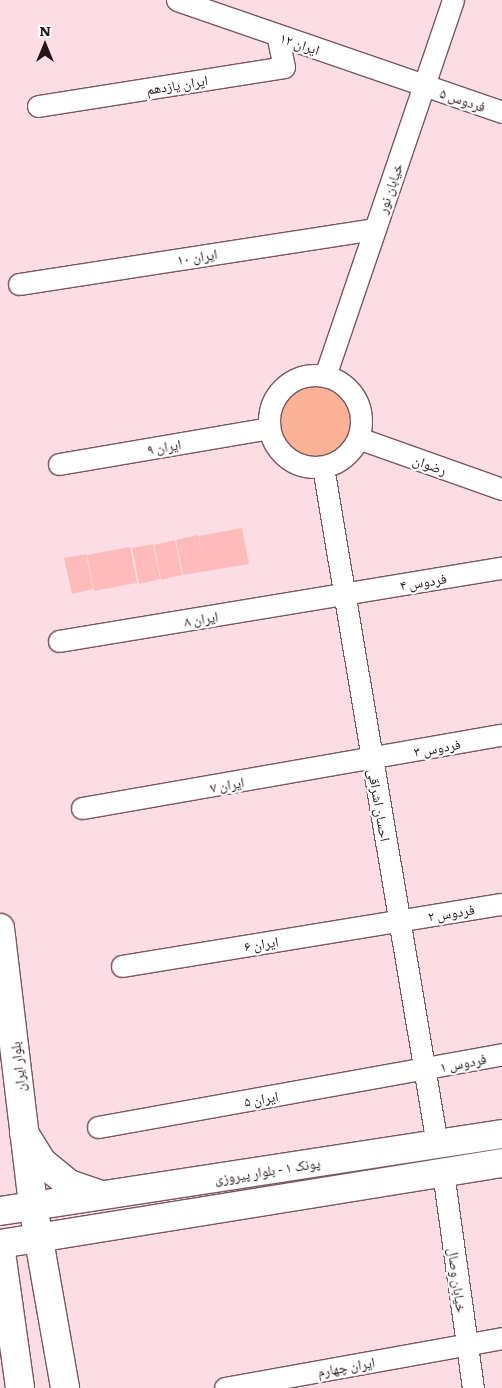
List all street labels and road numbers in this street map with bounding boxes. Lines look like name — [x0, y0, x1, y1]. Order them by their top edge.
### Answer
street label: ایران ۱۲ — [278, 28, 322, 58]
street label: ایران یازدهم — [145, 71, 209, 97]
street label: فردوس ۵ — [438, 83, 488, 115]
street label: خیابان نور — [373, 161, 405, 215]
street label: ایران ۱۰ — [176, 245, 218, 267]
street label: ایران ۹ — [146, 435, 182, 457]
street label: رضوان — [411, 450, 449, 478]
street label: فردوس ۴ — [398, 569, 448, 593]
street label: ایران ۸ — [183, 607, 219, 629]
street label: فردوس ۳ — [412, 735, 462, 759]
street label: احسان اشراقی — [365, 768, 395, 842]
street label: ایران ۷ — [209, 773, 245, 795]
street label: فردوس ۲ — [426, 900, 476, 924]
street label: ایران ۶ — [243, 932, 279, 954]
street label: بلوار ایران — [6, 1041, 28, 1093]
street label: فردوس ۱ — [438, 1049, 488, 1075]
street label: ایران ۵ — [243, 1087, 279, 1109]
street label: پونک ۱ - بلوار پیروزی — [213, 1153, 321, 1187]
street label: خیابان وصال — [445, 1246, 471, 1314]
street label: ایران چهارم — [316, 1353, 376, 1379]

